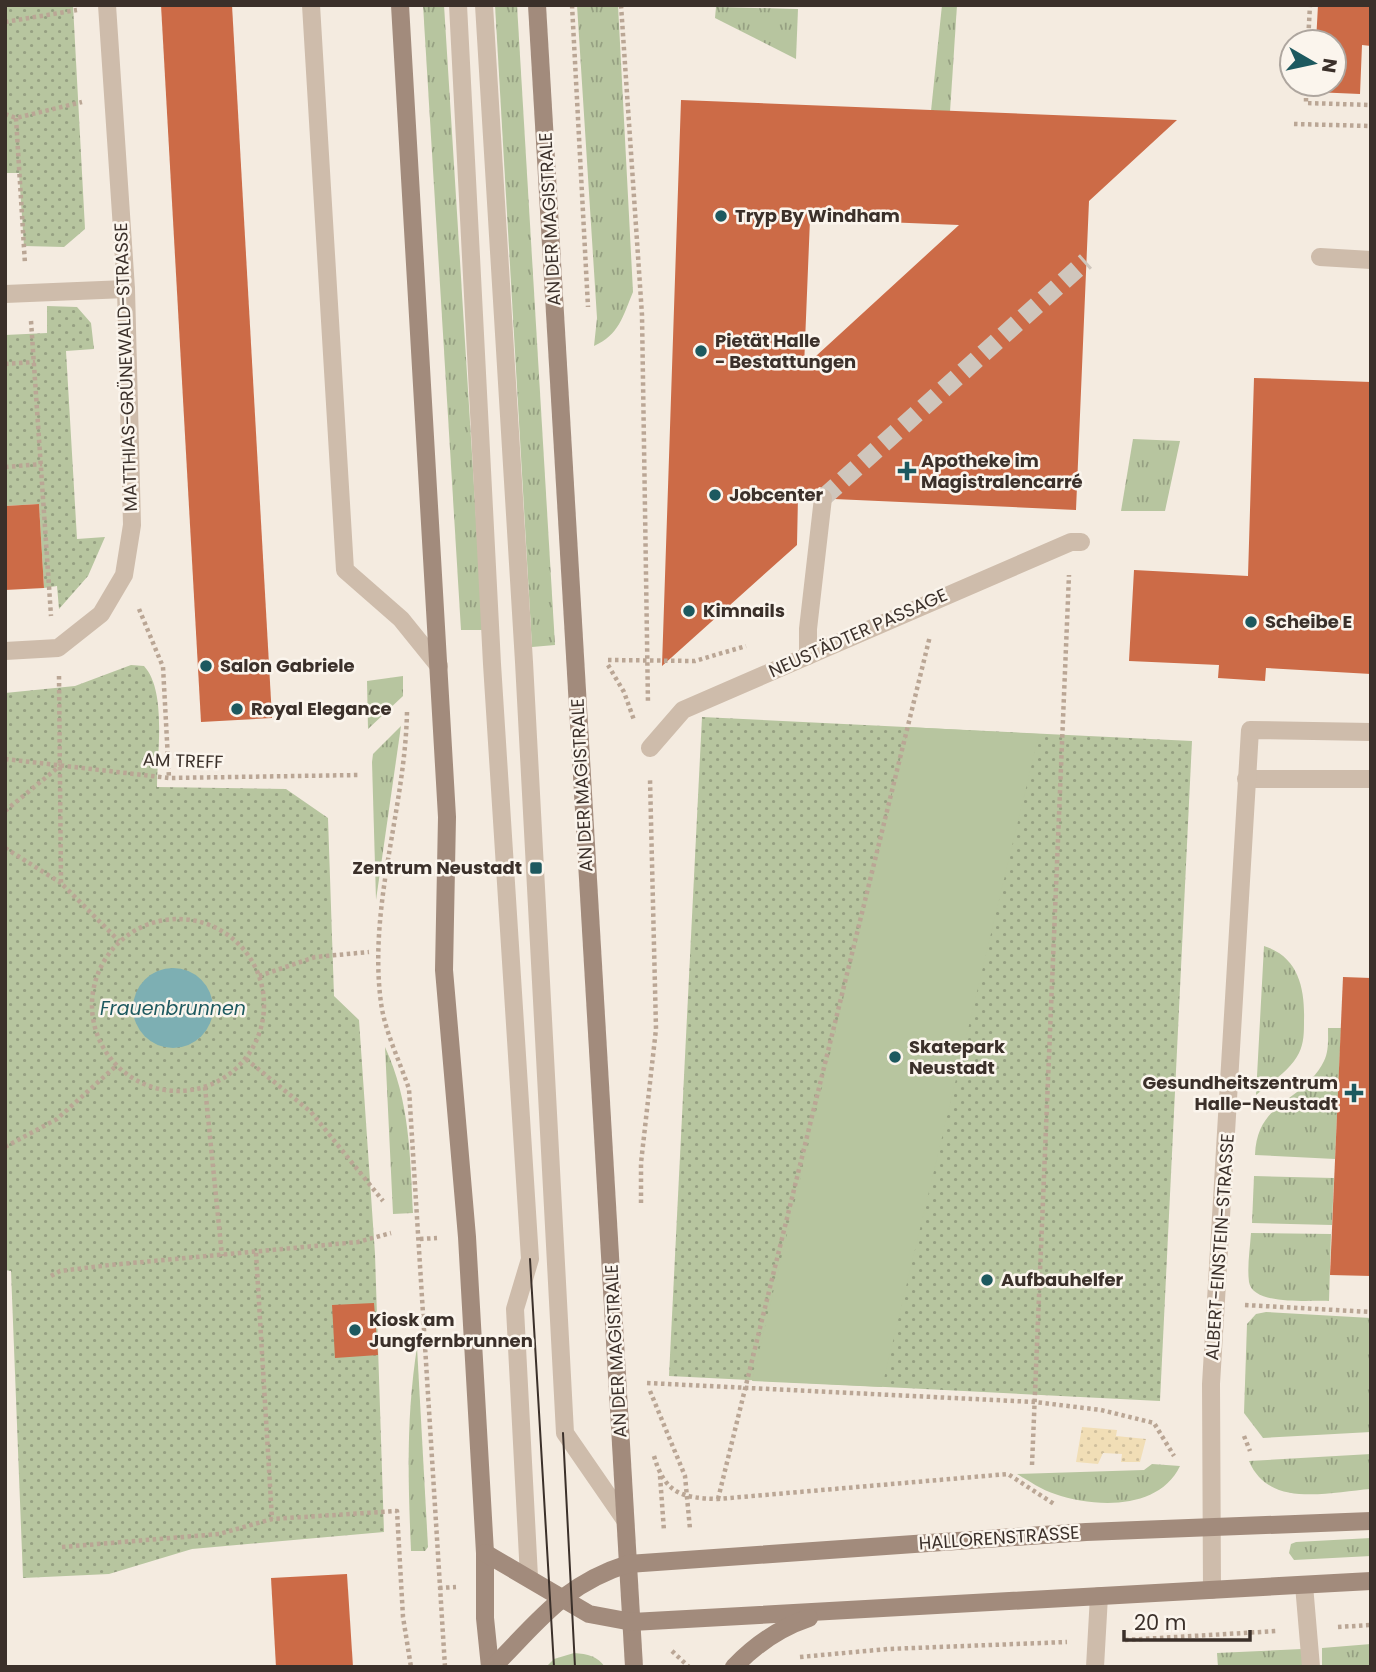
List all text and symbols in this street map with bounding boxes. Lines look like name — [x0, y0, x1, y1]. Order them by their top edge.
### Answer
north arrow — [1278, 28, 1348, 98]
text: N — [1315, 56, 1344, 75]
street label: AN DER MAGISTRALE — [532, 132, 567, 306]
place label: Tryp By Windham — [735, 203, 900, 228]
marker: Tryp By Windham — [713, 208, 729, 224]
street label: MATTHIAS-GRÜNEWALD-STRASSE — [108, 222, 143, 512]
place label: Pietät Halle - Bestattungen — [715, 328, 856, 374]
marker: Pietät Halle - Bestattungen — [693, 343, 709, 359]
place label: Apotheke im Magistralencarré — [921, 448, 1083, 494]
marker: Apotheke im Magistralencarré — [899, 463, 915, 479]
place label: Jobcenter — [729, 482, 824, 507]
marker: Jobcenter — [707, 487, 723, 503]
street label: NEUSTÄDTER PASSAGE — [765, 582, 951, 683]
place label: Kimnails — [703, 598, 785, 623]
marker: Kimnails — [681, 603, 697, 619]
place label: Scheibe E — [1265, 609, 1352, 634]
marker: Scheibe E — [1243, 614, 1259, 630]
place label: Salon Gabriele — [220, 653, 355, 678]
marker: Salon Gabriele — [198, 658, 214, 674]
place label: Royal Elegance — [251, 696, 392, 721]
street label: AN DER MAGISTRALE — [564, 698, 599, 872]
marker: Royal Elegance — [229, 701, 245, 717]
street label: AM TREFF — [142, 747, 224, 774]
place label: Zentrum Neustadt — [352, 855, 522, 880]
marker: Zentrum Neustadt — [528, 860, 544, 876]
water label: Frauenbrunnen — [100, 995, 246, 1022]
place label: Skatepark Neustadt — [909, 1034, 1006, 1080]
marker: Skatepark Neustadt — [887, 1049, 903, 1065]
place label: Gesundheitszentrum Halle-Neustadt — [1142, 1070, 1338, 1116]
marker: Gesundheitszentrum Halle-Neustadt — [1344, 1083, 1364, 1103]
street label: ALBERT-EINSTEIN-STRASSE — [1199, 1133, 1240, 1361]
street label: AN DER MAGISTRALE — [598, 1264, 633, 1438]
place label: Aufbauhelfer — [1001, 1267, 1124, 1292]
marker: Aufbauhelfer — [979, 1272, 995, 1288]
place label: Kiosk am Jungfernbrunnen — [369, 1307, 533, 1353]
marker: Kiosk am Jungfernbrunnen — [347, 1322, 363, 1338]
street label: HALLORENSTRASSE — [918, 1519, 1080, 1556]
scale bar — [1124, 1598, 1250, 1642]
text: 20 m — [1134, 1608, 1187, 1637]

